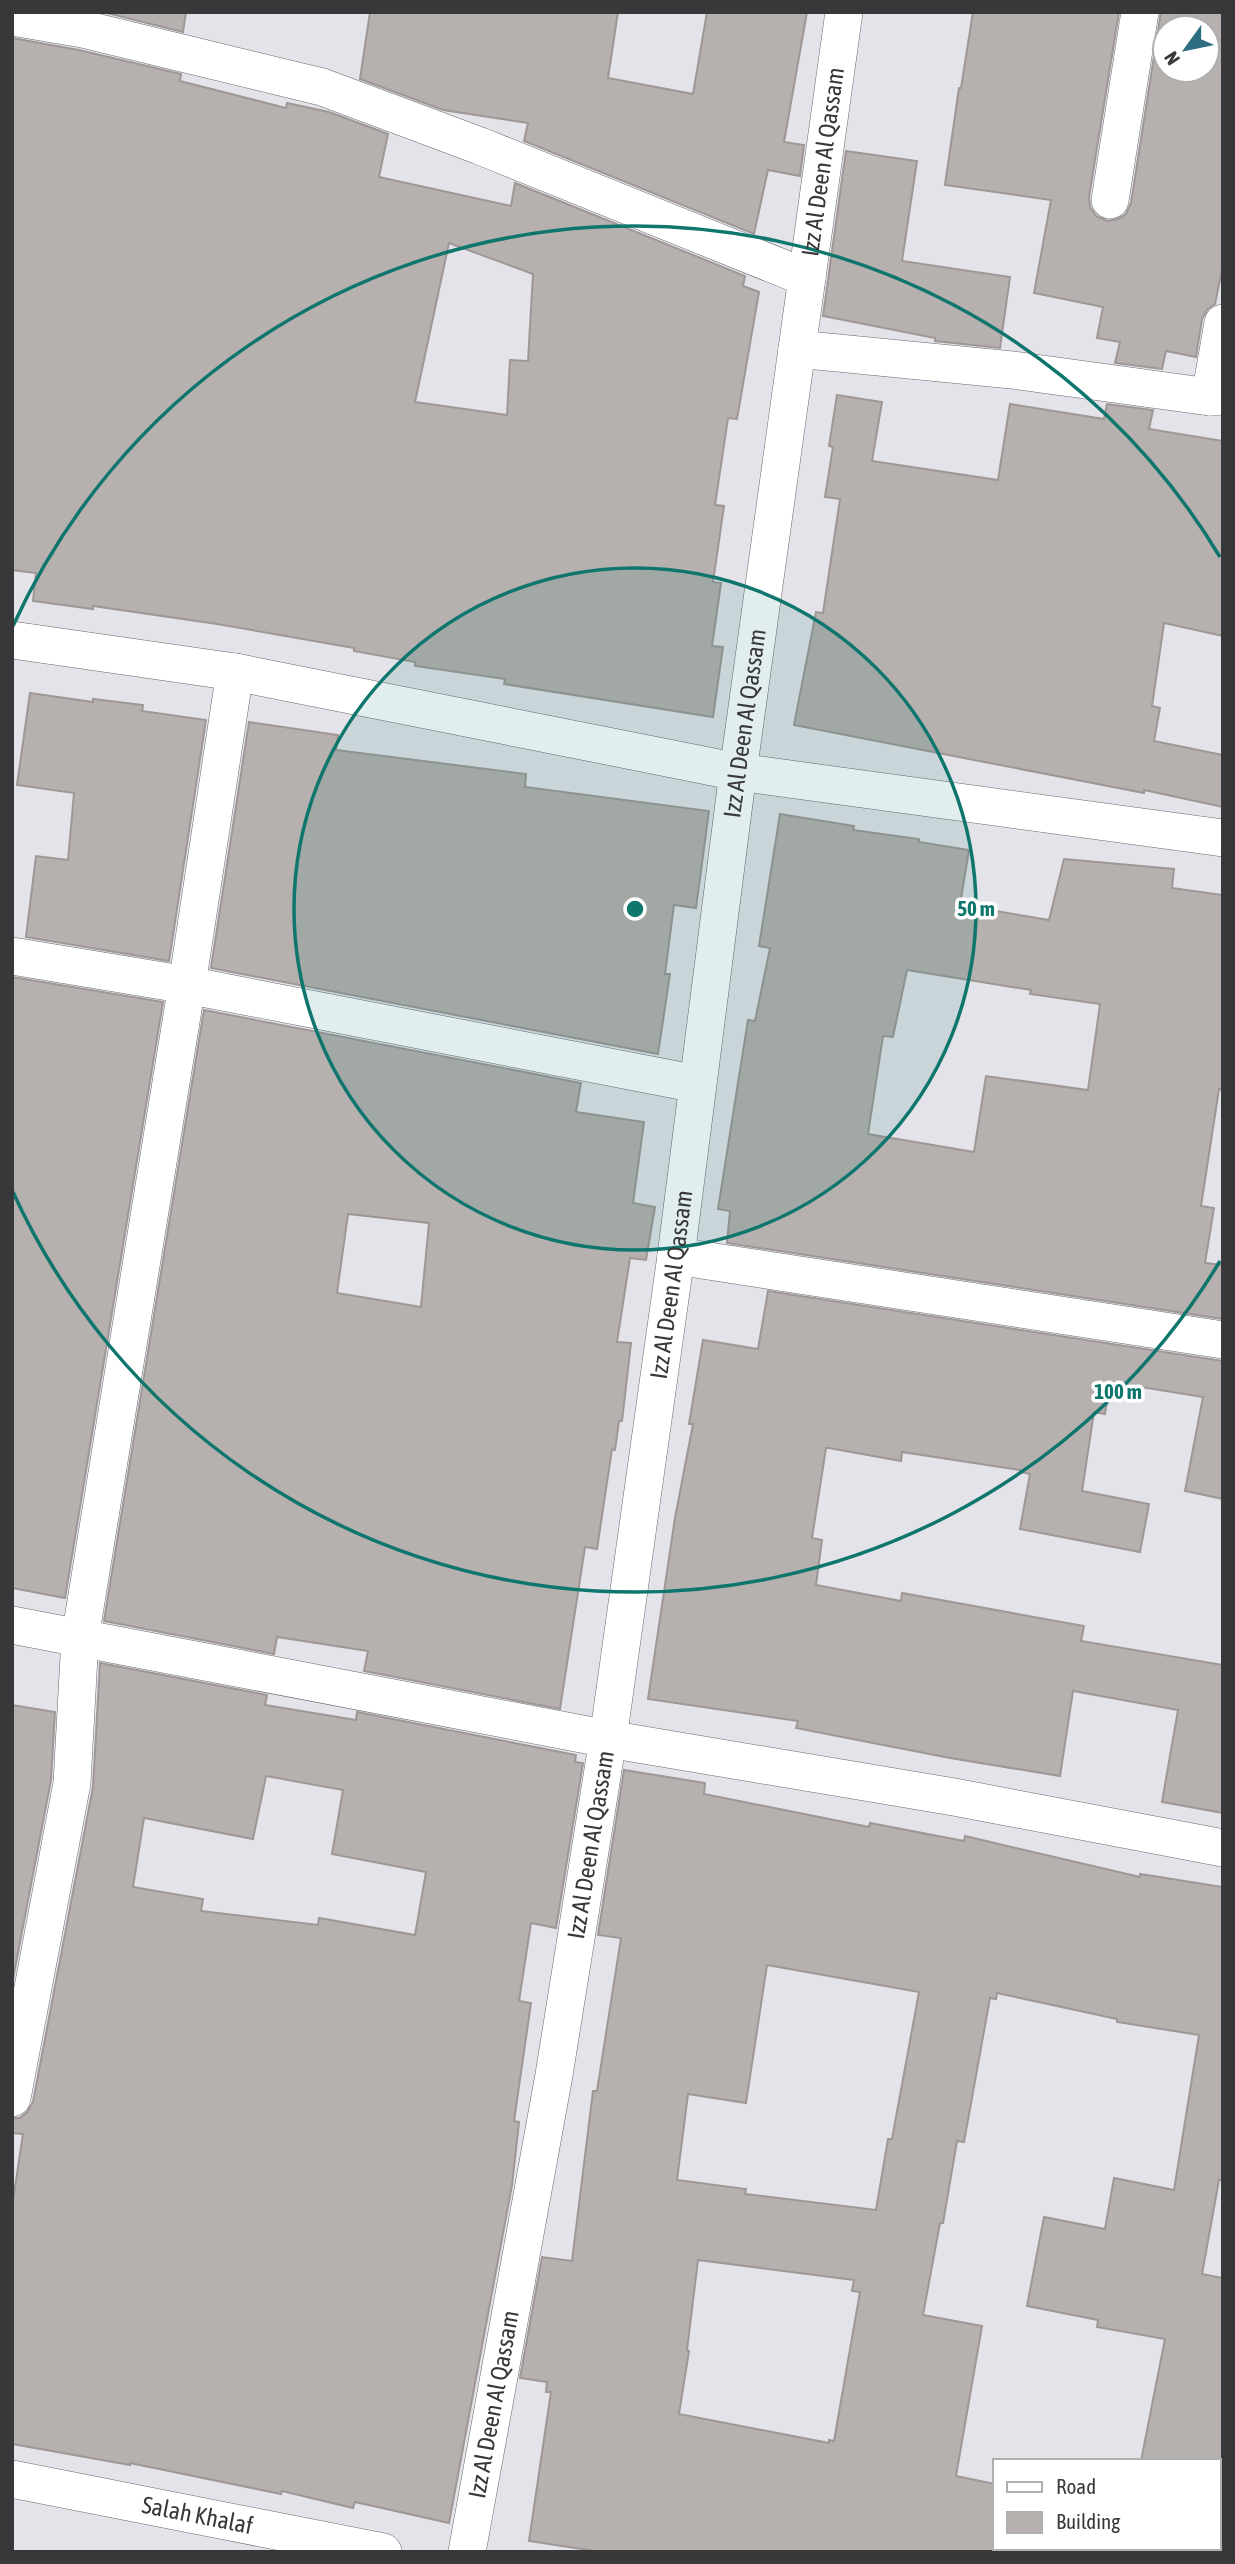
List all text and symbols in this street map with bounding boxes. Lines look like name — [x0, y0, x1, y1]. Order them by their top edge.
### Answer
north arrow — [1151, 14, 1221, 84]
text: N — [1159, 48, 1184, 69]
street label: Izz Al Deen Al Qassam — [796, 66, 849, 258]
street label: Izz Al Deen Al Qassam — [718, 627, 771, 819]
text: 50 m — [957, 896, 995, 920]
centre of rings — [623, 897, 647, 921]
street label: Izz Al Deen Al Qassam — [645, 1189, 697, 1381]
text: 100 m — [1094, 1379, 1142, 1403]
street label: Izz Al Deen Al Qassam — [562, 1749, 619, 1941]
street label: Izz Al Deen Al Qassam — [463, 2308, 524, 2500]
legend — [993, 2459, 1221, 2550]
text: Road — [1056, 2474, 1096, 2498]
street label: Salah Khalaf — [140, 2491, 256, 2539]
text: Building — [1056, 2509, 1120, 2533]

